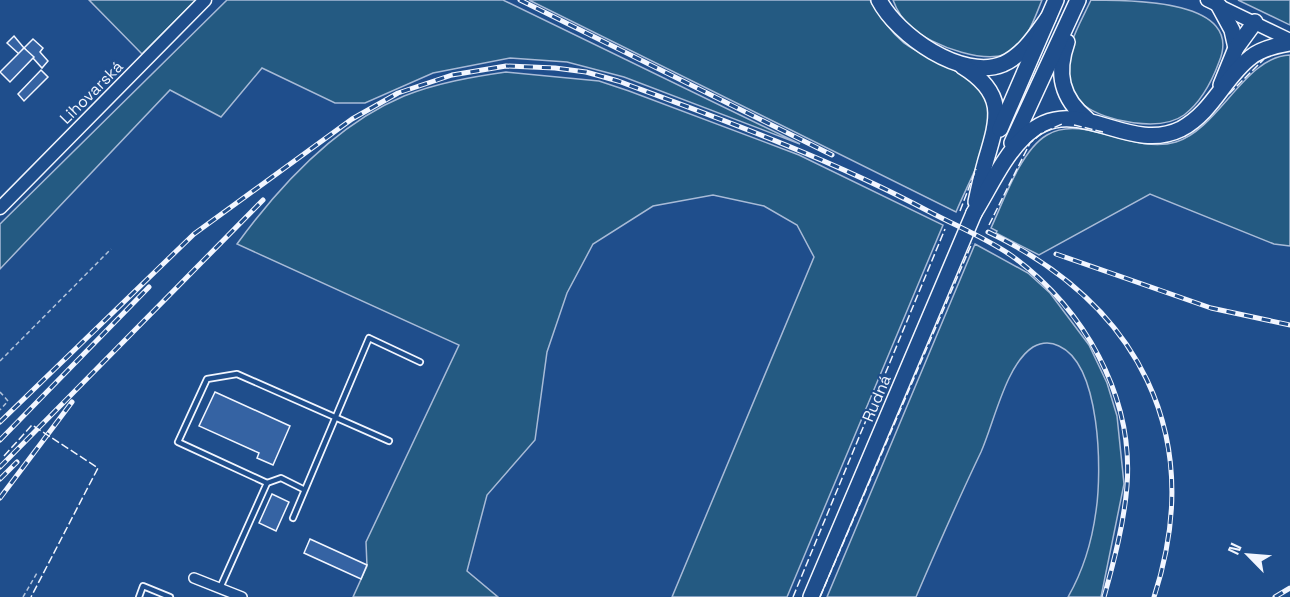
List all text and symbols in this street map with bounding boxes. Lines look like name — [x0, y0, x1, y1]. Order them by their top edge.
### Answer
street label: Lihovarská — [55, 56, 128, 129]
street label: Rudná — [857, 371, 896, 425]
north arrow — [1218, 525, 1278, 585]
text: N — [1223, 540, 1247, 558]

